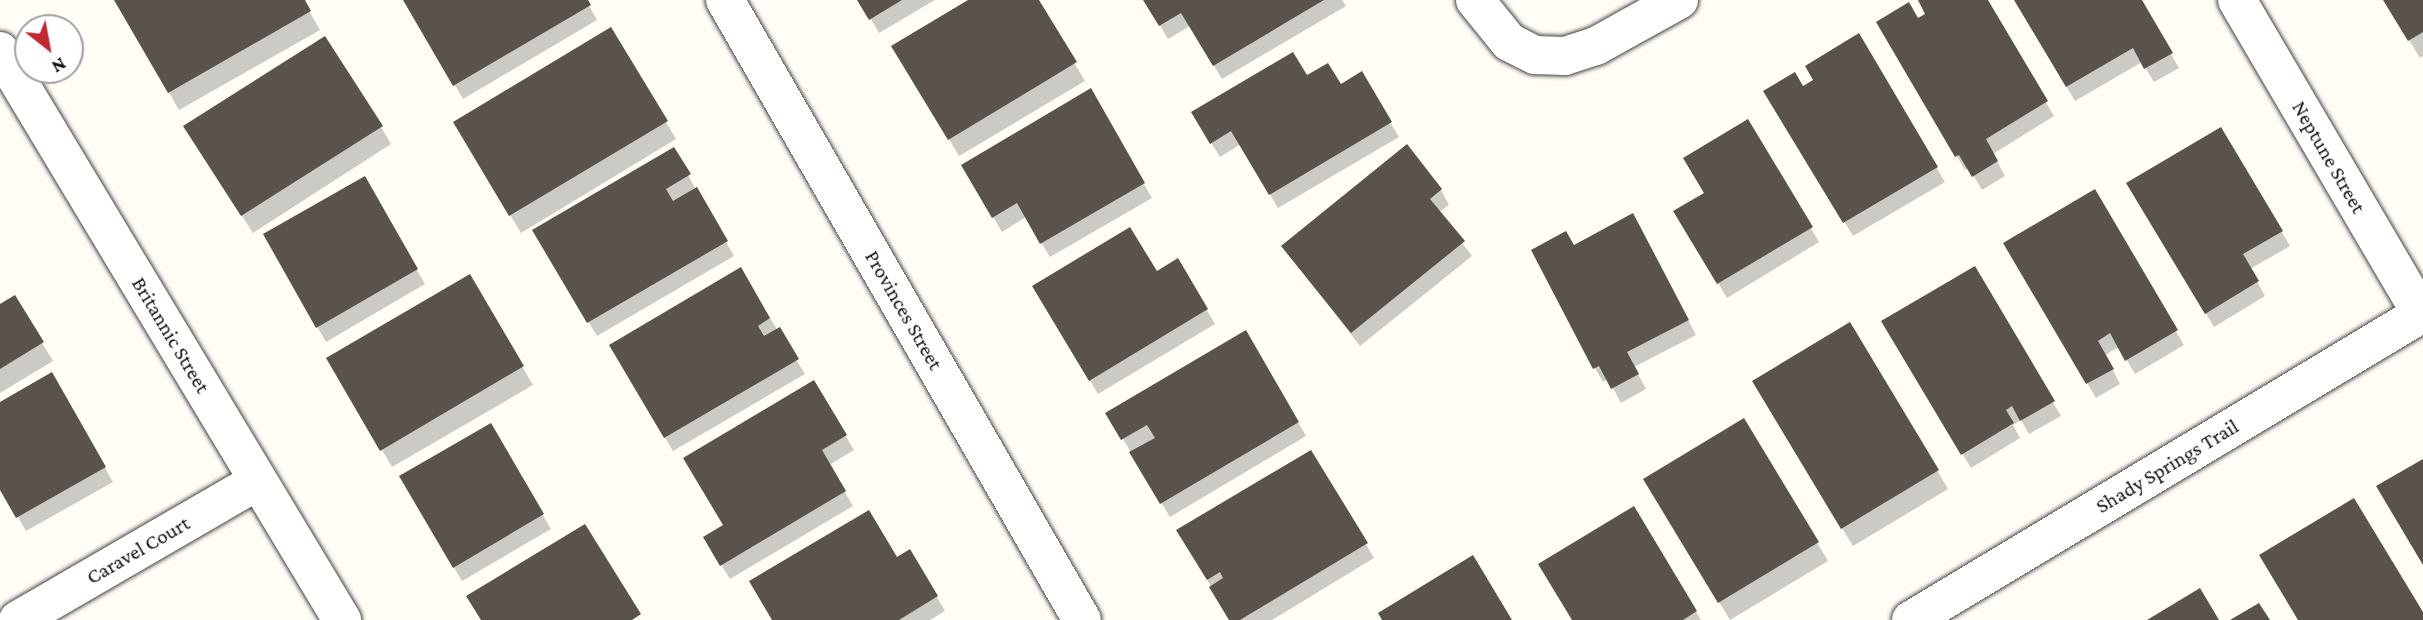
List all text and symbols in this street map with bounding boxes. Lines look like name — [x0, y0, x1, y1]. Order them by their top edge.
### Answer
north arrow — [14, 14, 84, 84]
text: N — [48, 53, 70, 78]
street label: Neptune Street — [2287, 96, 2371, 218]
street label: Provinces Street — [860, 246, 948, 374]
street label: Britannic Street — [126, 272, 216, 398]
street label: Shady Springs Trail — [2091, 413, 2243, 519]
street label: Caravel Court — [82, 510, 194, 590]

